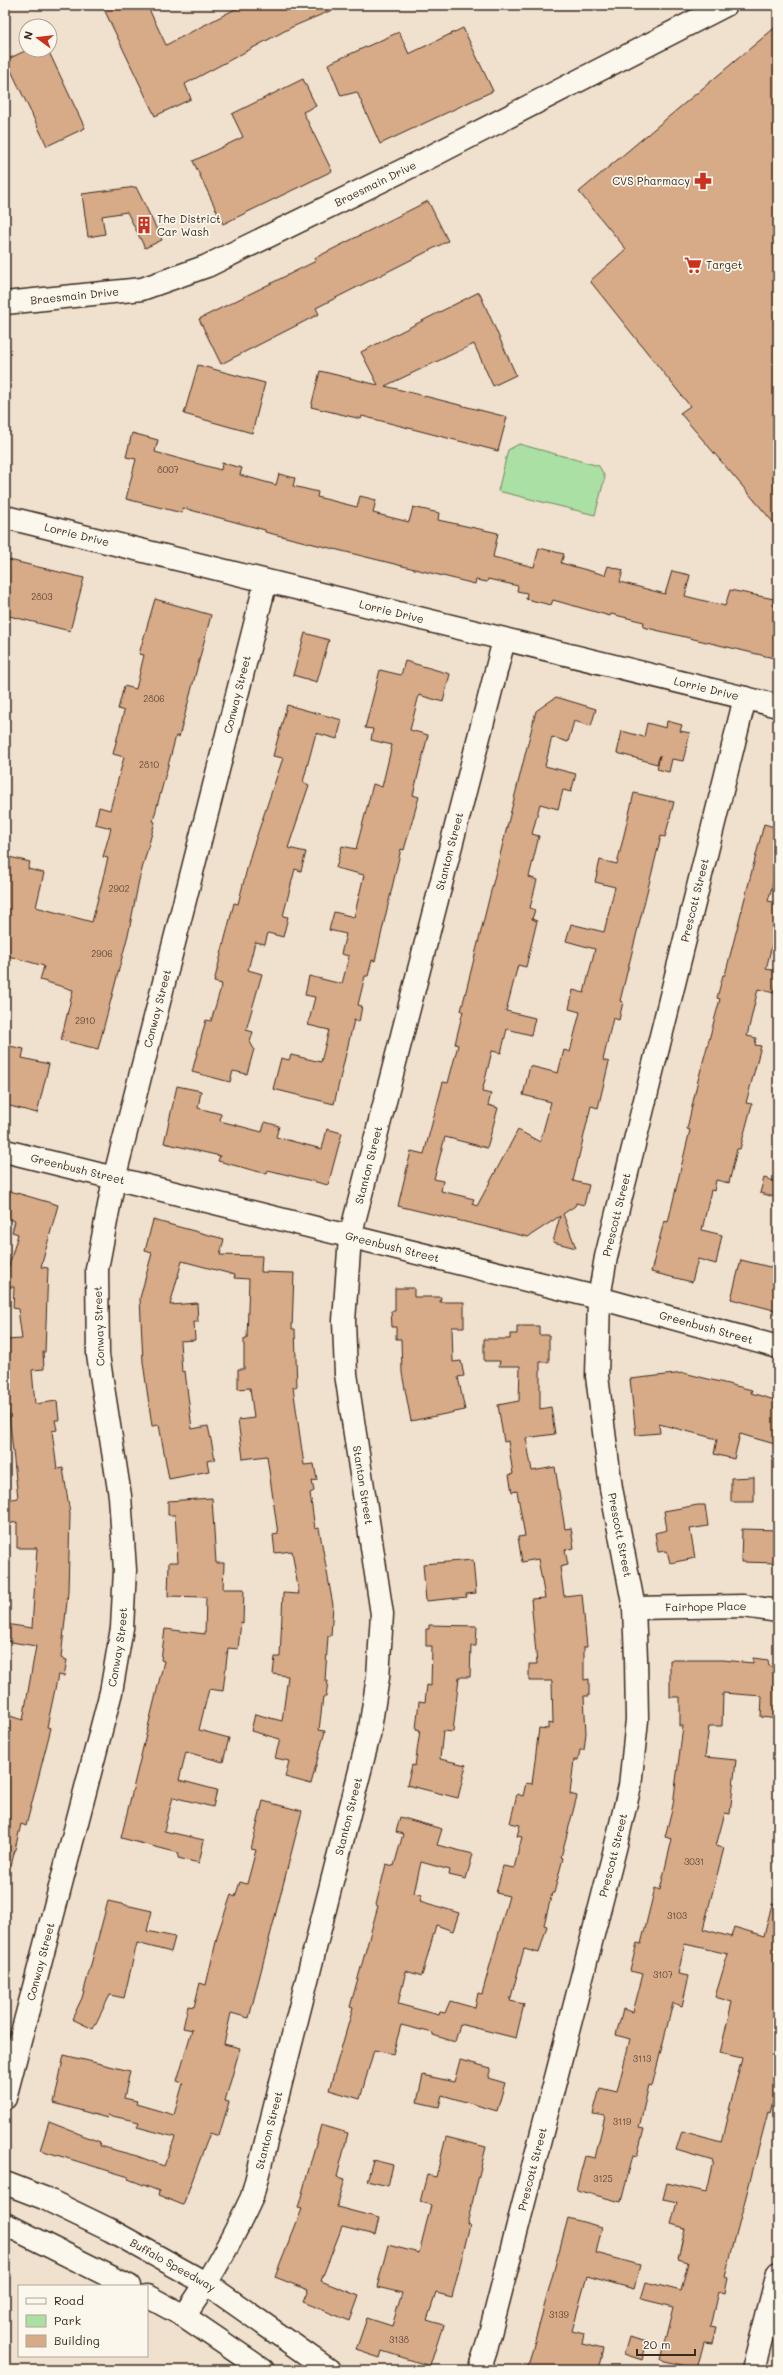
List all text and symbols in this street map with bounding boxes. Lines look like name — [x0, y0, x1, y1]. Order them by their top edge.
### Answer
north arrow — [18, 18, 58, 58]
text: N — [20, 29, 36, 41]
street label: Braesmain Drive — [332, 157, 419, 210]
pharmacy icon: CVS Pharmacy — [693, 171, 713, 191]
place label: CVS Pharmacy — [612, 173, 690, 188]
place label: The District Car Wash — [157, 211, 221, 239]
building icon: The District Car Wash — [134, 215, 154, 235]
supermarket icon: Target — [683, 255, 703, 275]
place label: Target — [706, 257, 743, 272]
street label: Braesmain Drive — [29, 283, 120, 307]
house number: 8007 — [157, 464, 179, 475]
street label: Lorrie Drive — [43, 519, 111, 549]
house number: 2803 — [31, 591, 53, 602]
street label: Lorrie Drive — [358, 596, 426, 626]
street label: Conway Street — [220, 654, 254, 735]
street label: Lorrie Drive — [673, 673, 741, 703]
house number: 2806 — [143, 693, 165, 704]
house number: 2810 — [139, 759, 159, 770]
street label: Stanton Street — [432, 810, 466, 892]
street label: Prescott Street — [677, 857, 712, 944]
house number: 2902 — [109, 883, 129, 894]
house number: 2906 — [91, 948, 113, 959]
street label: Conway Street — [140, 968, 174, 1049]
house number: 2910 — [75, 1015, 95, 1026]
street label: Stanton Street — [351, 1124, 385, 1206]
street label: Greenbush Street — [29, 1150, 127, 1187]
street label: Prescott Street — [598, 1171, 634, 1258]
street label: Greenbush Street — [344, 1227, 441, 1265]
street label: Conway Street — [90, 1286, 107, 1366]
street label: Greenbush Street — [658, 1307, 755, 1347]
street label: Stanton Street — [350, 1444, 377, 1526]
street label: Prescott Street — [605, 1491, 636, 1579]
street label: Fairhope Place — [665, 1598, 748, 1614]
street label: Conway Street — [104, 1607, 130, 1688]
street label: Stanton Street — [331, 1775, 365, 1857]
street label: Prescott Street — [595, 1812, 630, 1899]
house number: 3031 — [684, 1856, 704, 1867]
house number: 3103 — [667, 1910, 687, 1921]
street label: Conway Street — [23, 1921, 58, 2002]
house number: 3107 — [653, 1969, 673, 1980]
house number: 3113 — [633, 2053, 651, 2064]
street label: Stanton Street — [251, 2089, 286, 2171]
house number: 3119 — [613, 2116, 632, 2127]
street label: Prescott Street — [514, 2125, 550, 2212]
house number: 3125 — [593, 2173, 613, 2184]
street label: Buffalo Speedway — [127, 2235, 219, 2295]
legend — [18, 2285, 148, 2357]
text: Road — [54, 2292, 84, 2308]
house number: 3139 — [549, 2309, 570, 2320]
text: Park — [54, 2312, 81, 2328]
scale bar — [637, 2331, 695, 2357]
text: Building — [54, 2332, 100, 2348]
house number: 3138 — [389, 2334, 410, 2345]
text: 20 m — [643, 2336, 671, 2352]

